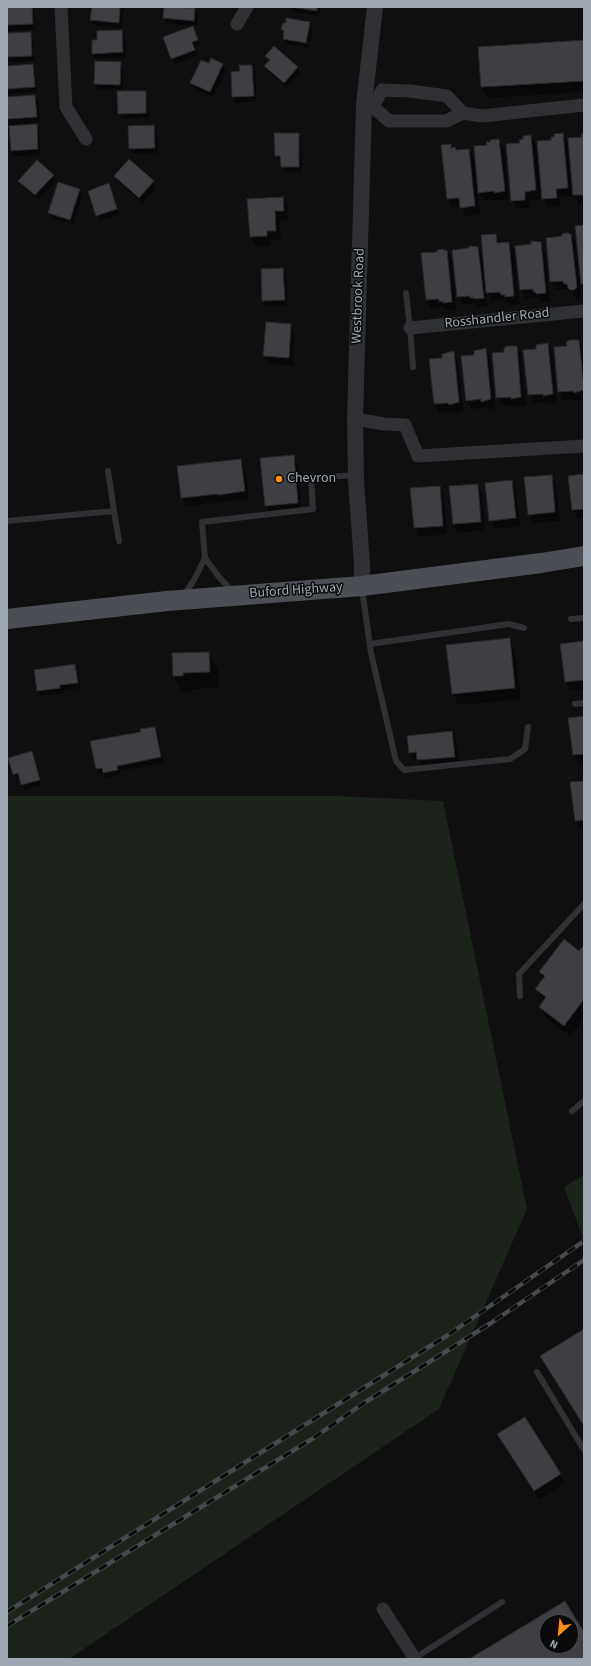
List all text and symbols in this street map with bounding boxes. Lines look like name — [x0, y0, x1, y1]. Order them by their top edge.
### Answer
street label: Westbrook Road — [349, 248, 369, 344]
street label: Rosshandler Road — [444, 305, 550, 333]
place label: Chevron — [287, 471, 336, 487]
marker: Chevron — [274, 474, 284, 484]
street label: Buford Highway — [249, 579, 343, 603]
north arrow — [539, 1614, 579, 1654]
text: N — [547, 1636, 560, 1653]

